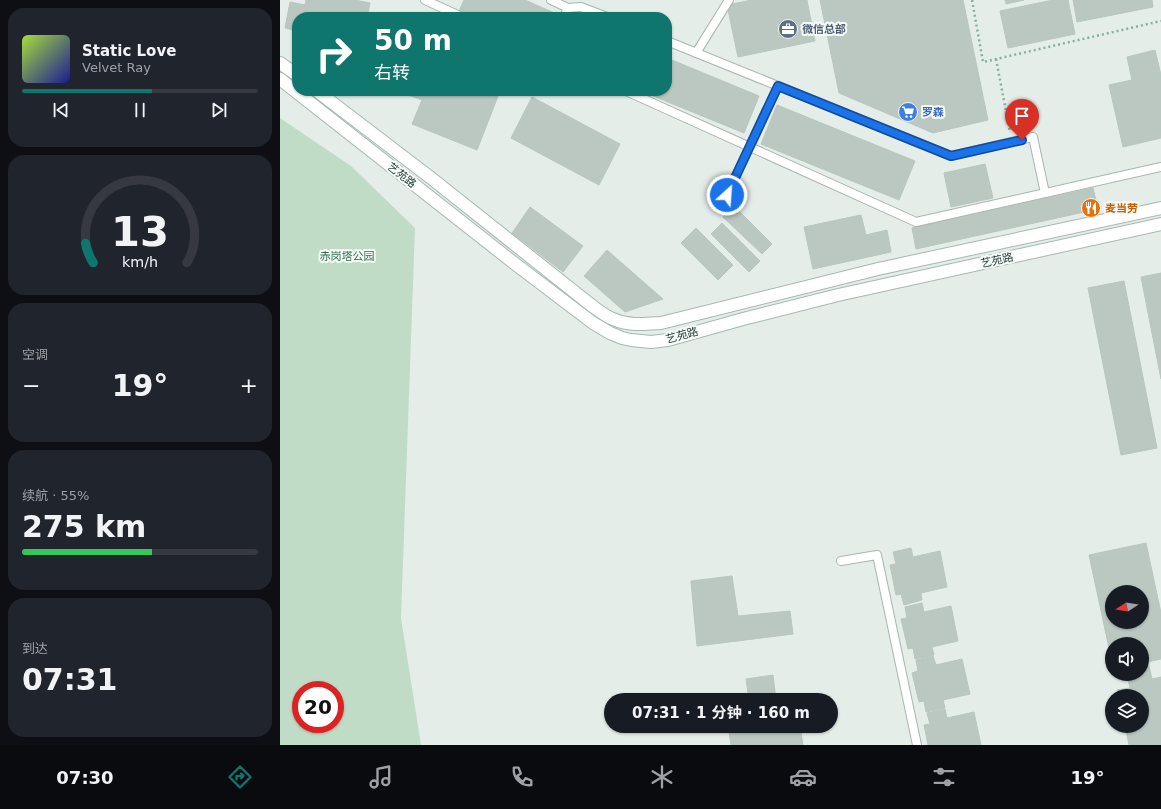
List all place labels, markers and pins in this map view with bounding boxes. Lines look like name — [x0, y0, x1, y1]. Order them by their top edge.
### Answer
office icon: 微信总部 — [777, 18, 799, 40]
place label: 微信总部 — [802, 23, 846, 36]
pin — [1005, 99, 1039, 140]
supermarket icon: 罗森 — [897, 101, 919, 123]
place label: 罗森 — [922, 106, 944, 119]
restaurant icon: 麦当劳 — [1080, 197, 1102, 219]
place label: 麦当劳 — [1105, 202, 1138, 215]

